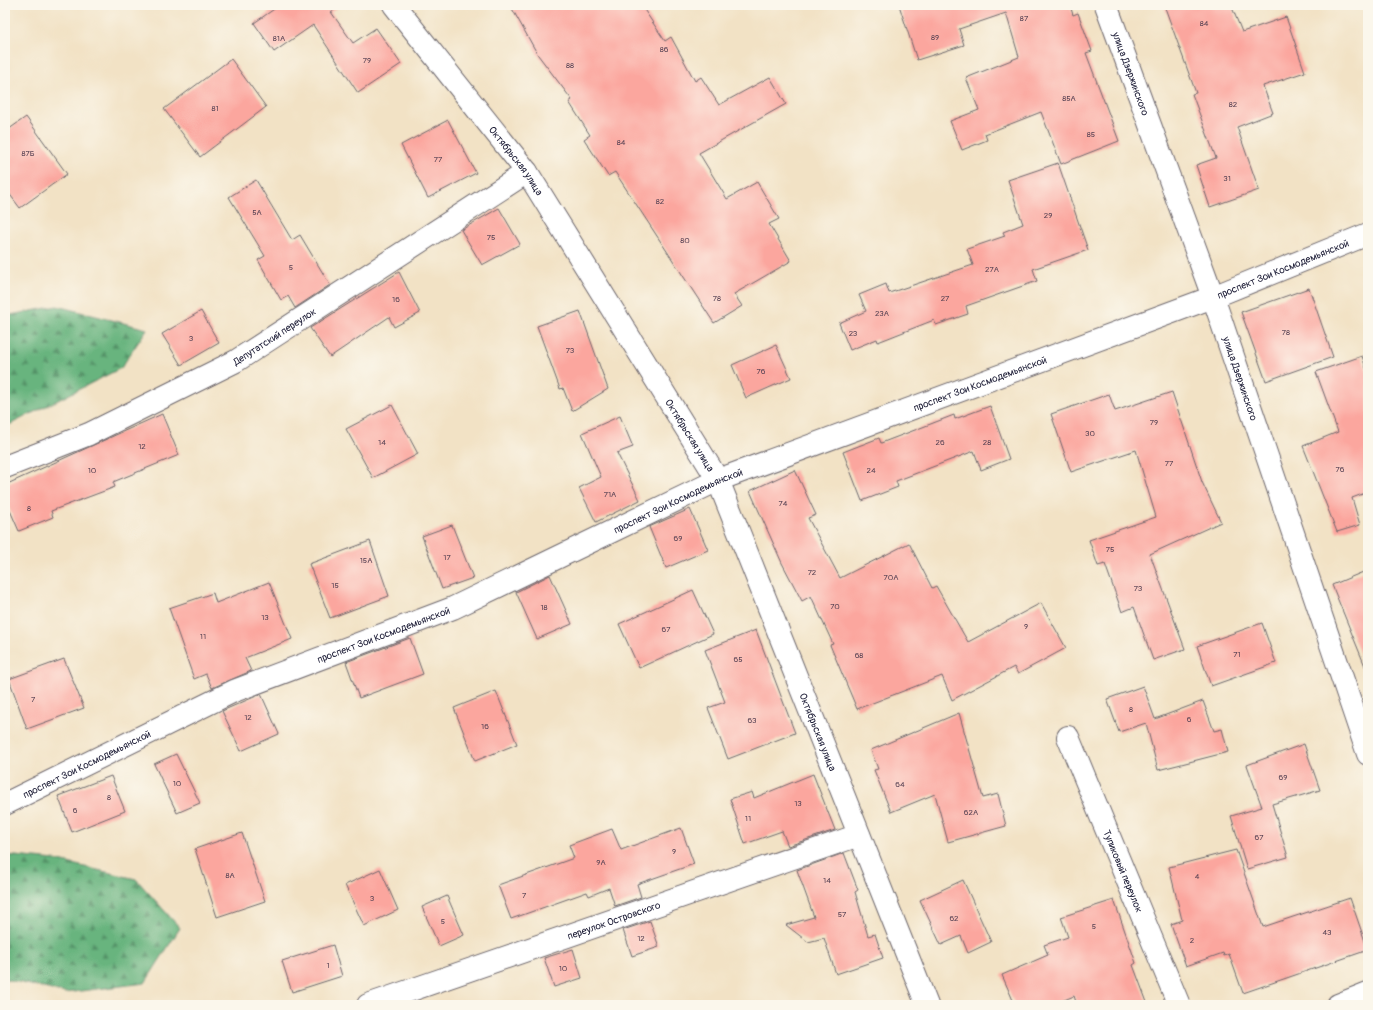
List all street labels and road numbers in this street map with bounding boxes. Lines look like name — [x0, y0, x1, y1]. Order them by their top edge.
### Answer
street label: улица Дзержинского — [1109, 30, 1151, 118]
street label: Октябрьская улица — [486, 124, 545, 198]
street label: проспект Зои Космодемьянской — [1216, 237, 1351, 302]
street label: Депутатский переулок — [230, 306, 319, 369]
street label: улица Дзержинского — [1220, 334, 1260, 423]
street label: проспект Зои Космодемьянской — [912, 354, 1049, 414]
street label: Октябрьская улица — [662, 397, 716, 474]
street label: проспект Зои Космодемьянской — [612, 466, 745, 537]
street label: проспект Зои Космодемьянской — [315, 605, 452, 666]
street label: Октябрьская улица — [796, 691, 838, 773]
street label: проспект Зои Космодемьянской — [21, 728, 153, 801]
street label: Тупиковый переулок — [1100, 828, 1145, 914]
street label: переулок Островского — [566, 899, 663, 943]

